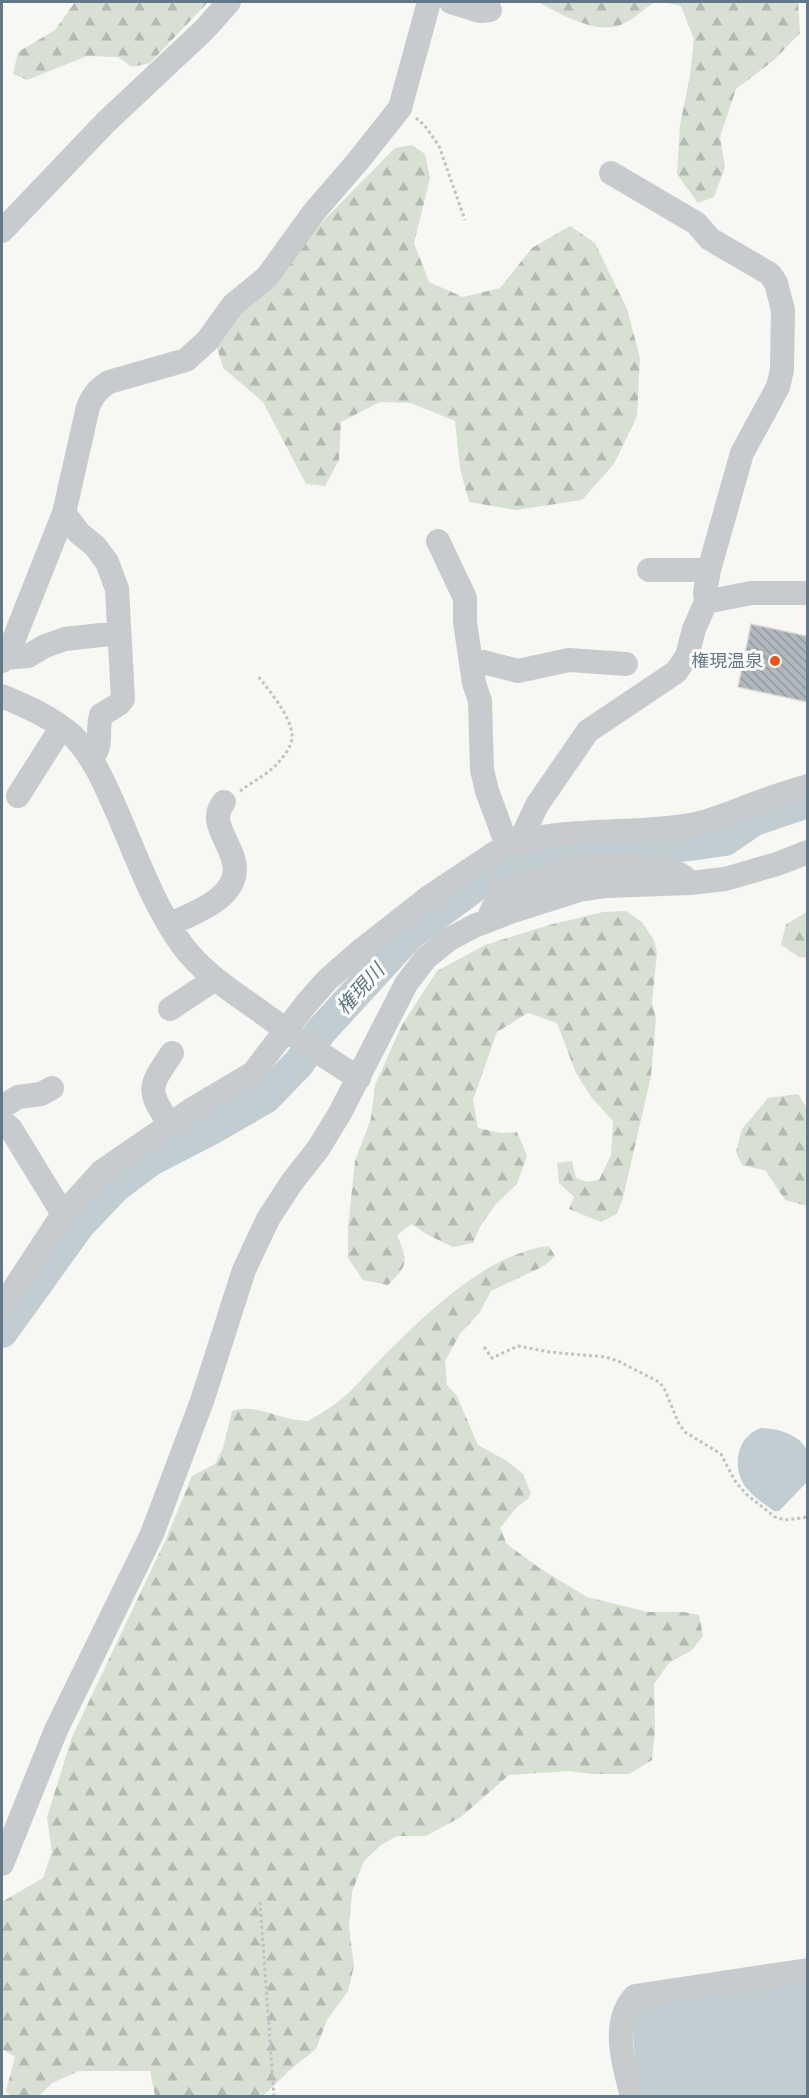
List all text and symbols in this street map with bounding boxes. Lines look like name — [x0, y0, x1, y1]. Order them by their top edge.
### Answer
place label: 権現温泉 — [691, 651, 763, 671]
marker: 権現温泉 — [768, 654, 782, 668]
water label: 権現川 — [332, 959, 390, 1019]

